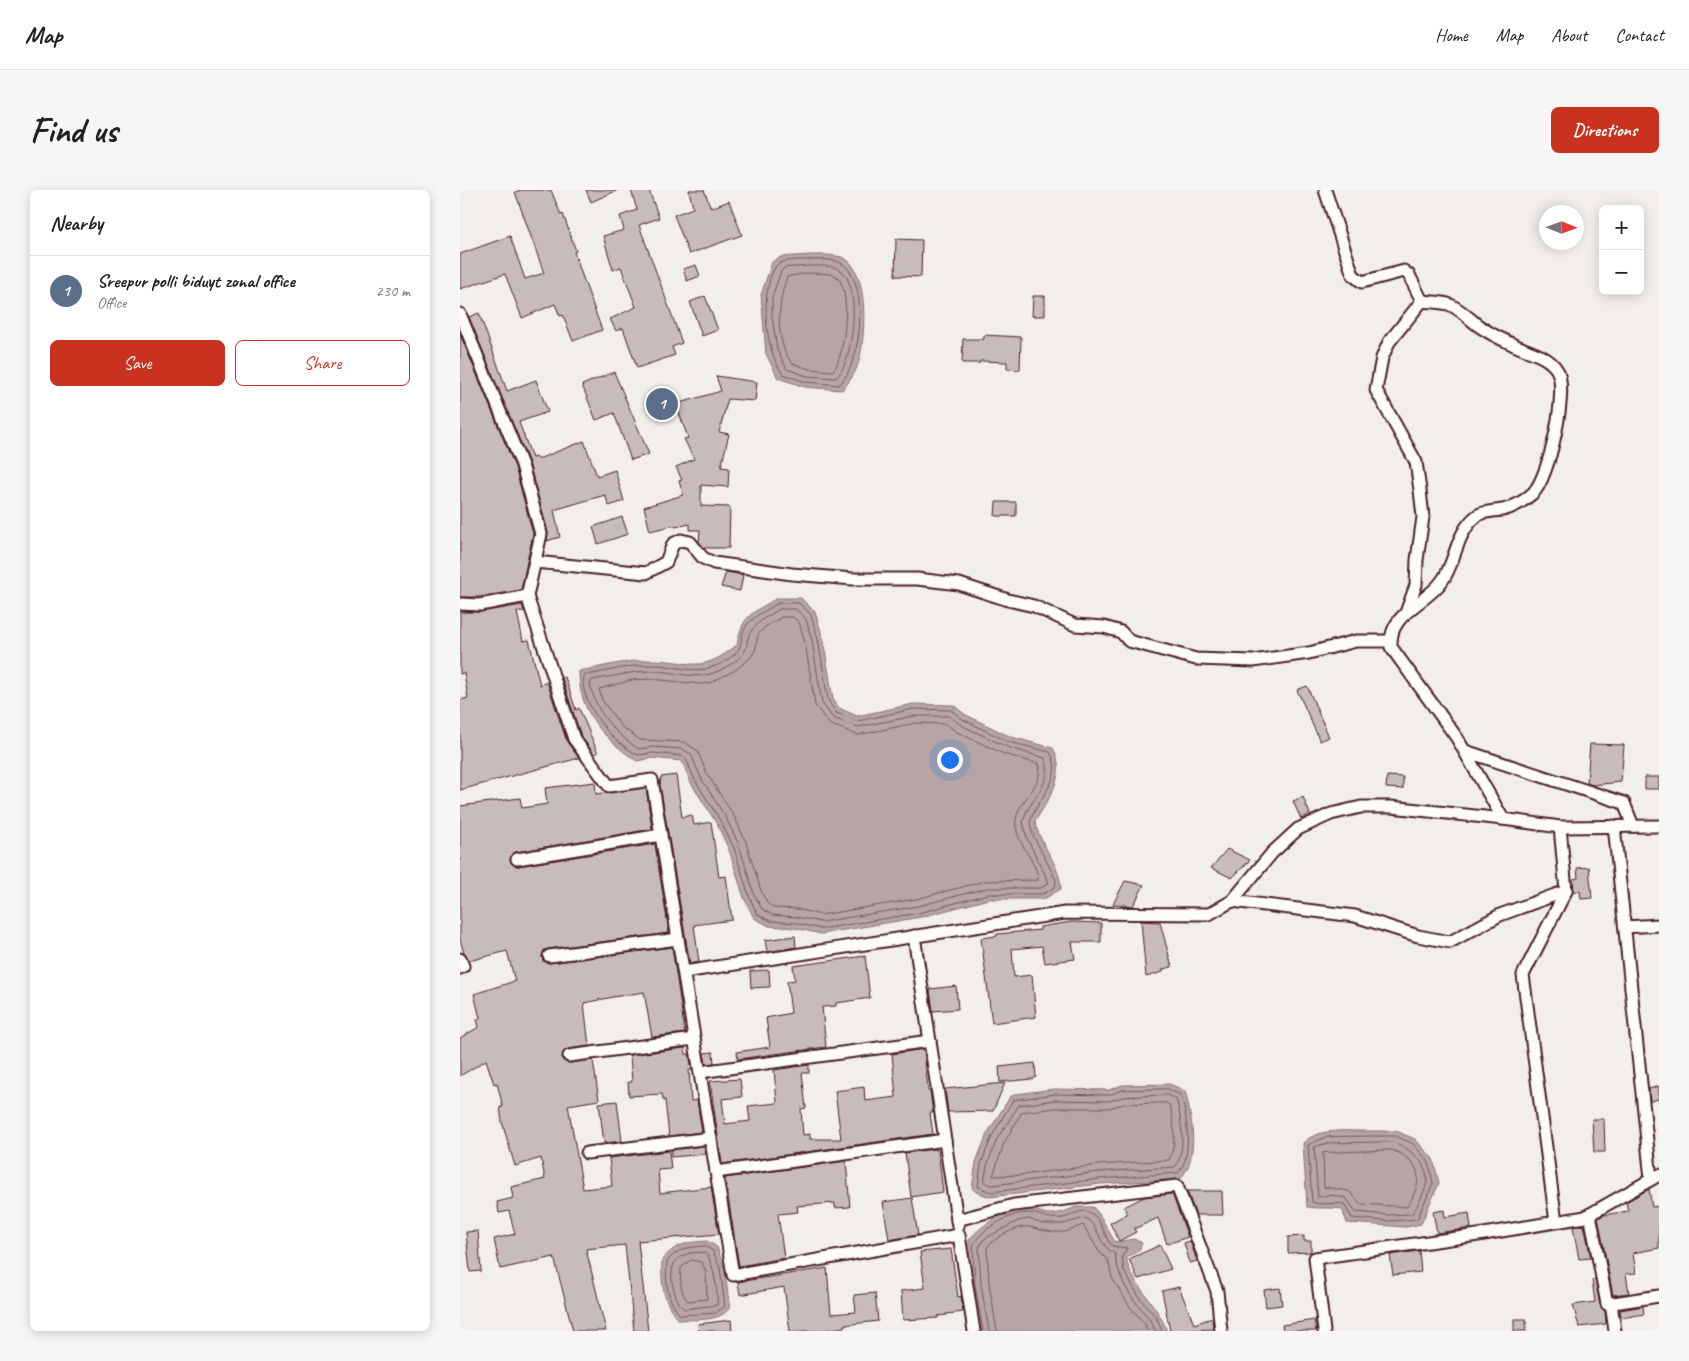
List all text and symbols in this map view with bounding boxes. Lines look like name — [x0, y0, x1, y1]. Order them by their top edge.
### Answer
text: Map — [25, 20, 62, 50]
text: Home — [1435, 24, 1468, 46]
text: Map — [1496, 24, 1523, 46]
text: About — [1551, 24, 1587, 46]
text: Contact — [1615, 24, 1664, 46]
button: Directions — [1551, 107, 1659, 153]
text: Find us — [30, 108, 117, 153]
north arrow — [1539, 205, 1584, 250]
map controls — [1599, 205, 1644, 295]
button: + — [1599, 205, 1644, 250]
text: Nearby — [50, 210, 103, 236]
button: − — [1599, 250, 1644, 295]
text: Sreepur polli biduyt zonal office — [97, 269, 295, 293]
text: 1 — [62, 281, 70, 301]
text: 230 m — [376, 281, 410, 301]
text: Office — [97, 293, 126, 313]
button: Save — [50, 340, 225, 386]
button: Share — [235, 340, 410, 386]
pin: 1 — [646, 385, 678, 423]
your location — [937, 747, 963, 773]

